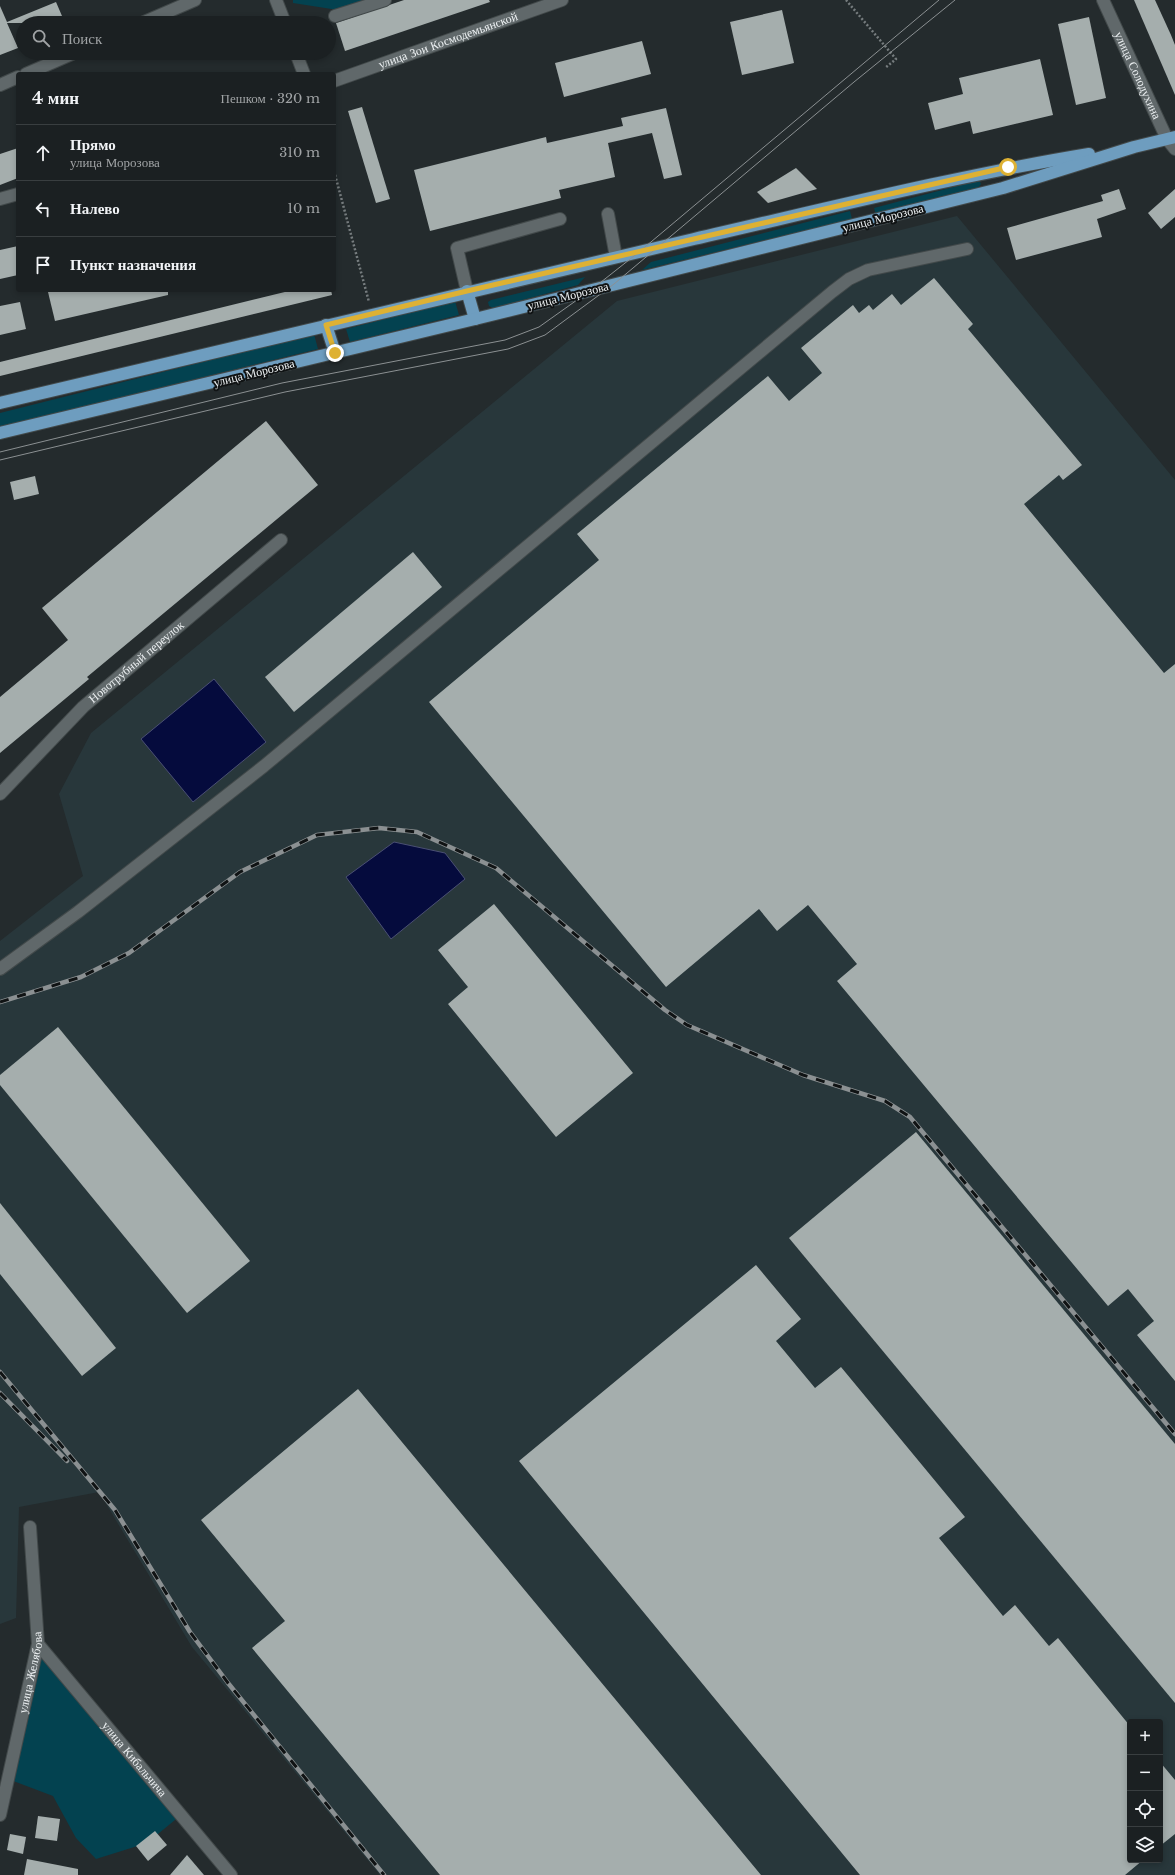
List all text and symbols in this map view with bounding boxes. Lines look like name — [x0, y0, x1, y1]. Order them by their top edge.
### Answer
street label: улица Зои Космодемьянской — [376, 8, 520, 72]
search box — [16, 16, 336, 60]
icon: search — [30, 27, 52, 49]
text: Поиск — [62, 29, 102, 48]
street label: улица Солодухина — [1112, 29, 1165, 122]
text: 4 мин — [32, 88, 79, 109]
text: Пешком · 320 m — [221, 90, 320, 107]
text: Прямо — [70, 135, 116, 154]
icon: ahead — [32, 142, 54, 164]
text: 310 m — [279, 144, 320, 161]
text: улица Морозова — [70, 154, 160, 171]
route start — [999, 158, 1017, 176]
icon: left — [32, 198, 54, 220]
text: Налево — [70, 199, 120, 218]
text: 10 m — [287, 200, 320, 217]
street label: улица Морозова — [841, 200, 926, 235]
icon: arrive — [32, 254, 54, 276]
text: Пункт назначения — [70, 255, 196, 274]
street label: улица Морозова — [526, 278, 611, 313]
route end — [326, 344, 344, 362]
street label: улица Морозова — [212, 355, 297, 390]
street label: Новотрубный переулок — [85, 617, 187, 706]
street label: улица Желябова — [15, 1631, 45, 1715]
street label: улица Кибальчича — [99, 1718, 171, 1800]
map controls — [1127, 1719, 1163, 1863]
button: + — [1127, 1719, 1163, 1755]
button: − — [1127, 1755, 1163, 1791]
button: locate — [1127, 1791, 1163, 1827]
button: layers — [1127, 1827, 1163, 1863]

